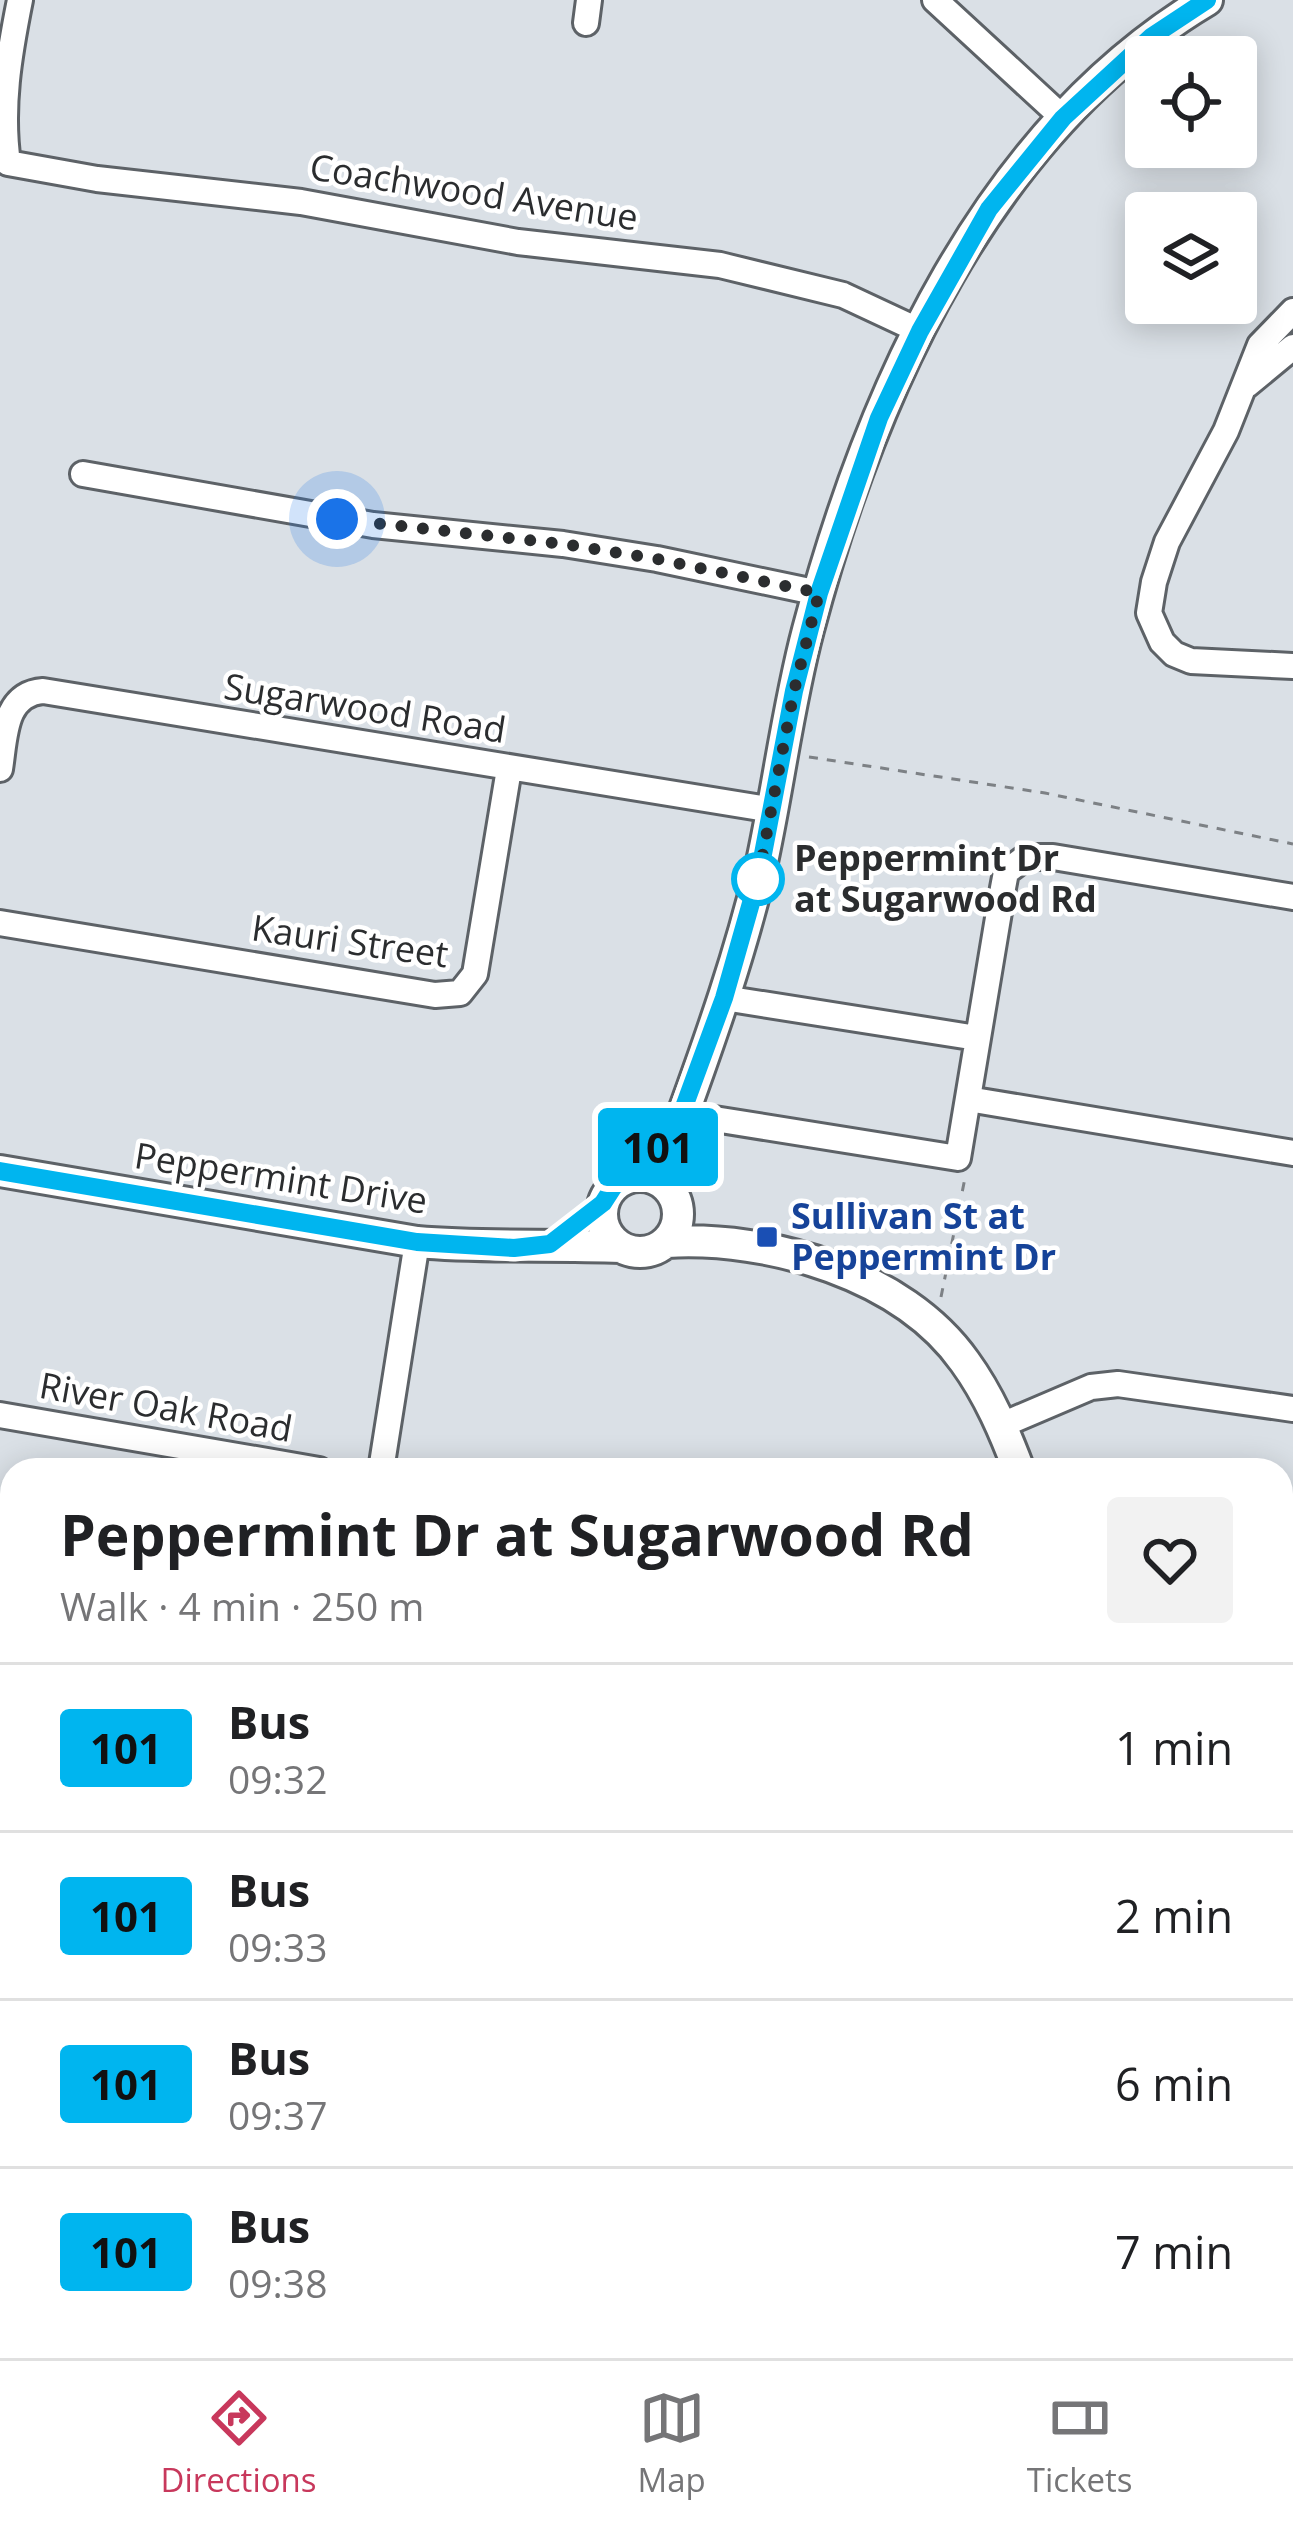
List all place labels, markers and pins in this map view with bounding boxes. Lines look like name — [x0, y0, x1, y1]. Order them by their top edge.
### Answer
place label: Peppermint Dr at Sugarwood Rd — [794, 833, 1097, 923]
marker: Peppermint Dr at Sugarwood Rd — [733, 854, 783, 904]
place label: Sullivan St at Peppermint Dr — [791, 1191, 1056, 1281]
marker: Sullivan St at Peppermint Dr — [754, 1224, 780, 1250]

